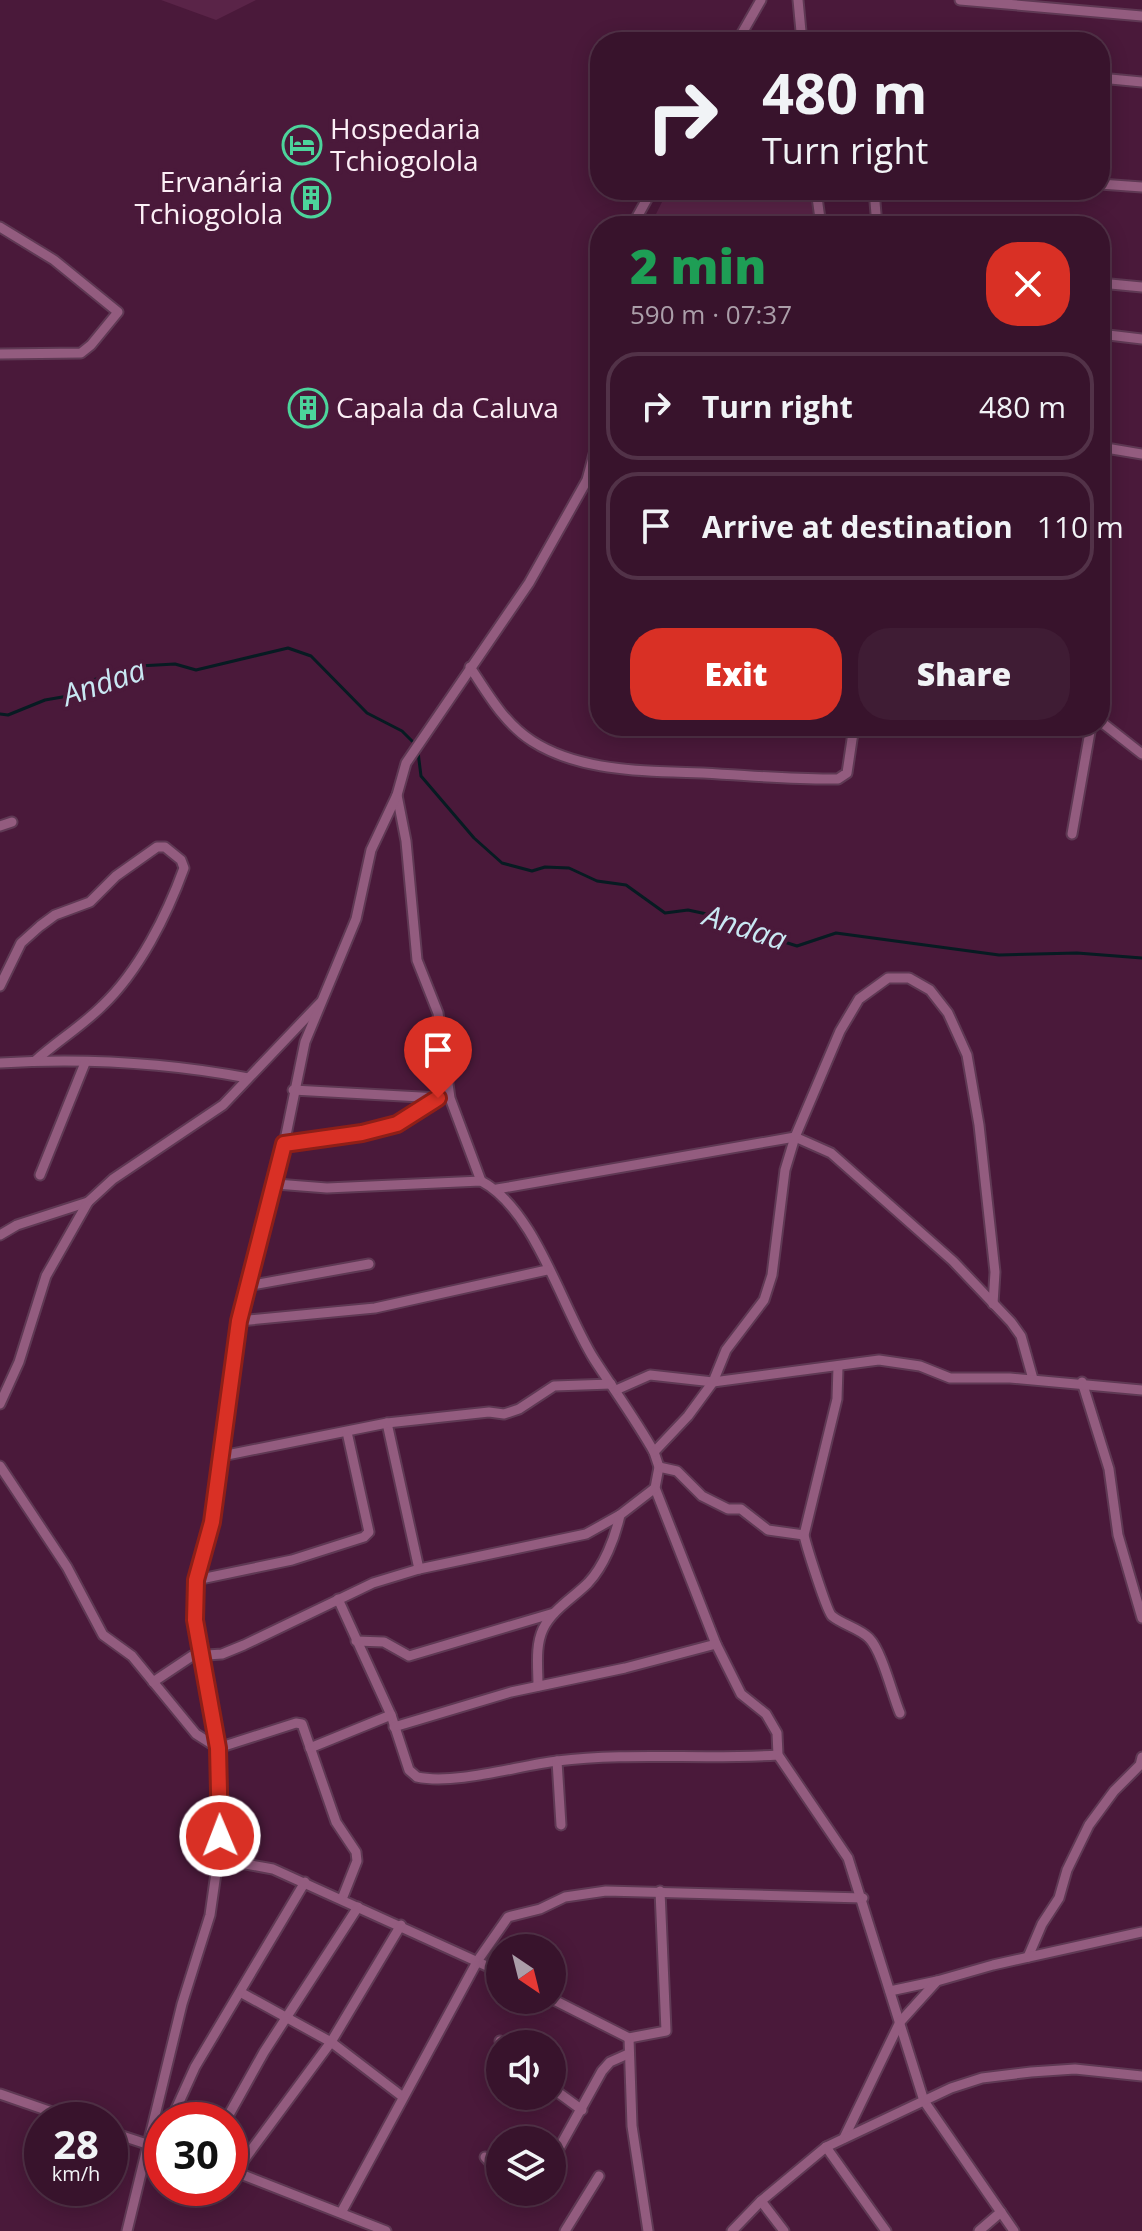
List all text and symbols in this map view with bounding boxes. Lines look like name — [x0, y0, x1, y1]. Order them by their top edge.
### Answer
text: 480 m — [762, 54, 928, 130]
icon: right — [630, 64, 734, 168]
place label: Hospedaria Tchiogolola — [330, 109, 480, 179]
hotel icon: Hospedaria Tchiogolola — [281, 124, 323, 166]
text: Turn right — [762, 126, 928, 175]
place label: Ervanária Tchiogolola — [134, 162, 283, 232]
building icon: Ervanária Tchiogolola — [290, 177, 332, 219]
text: 2 min — [630, 233, 766, 298]
button: close — [986, 242, 1070, 326]
text: 590 m · 07:37 — [630, 296, 792, 332]
icon: right — [634, 384, 678, 428]
text: Turn right — [702, 386, 853, 427]
text: 480 m — [979, 386, 1066, 427]
building icon: Capala da Caluva — [287, 387, 329, 429]
place label: Capala da Caluva — [336, 388, 559, 426]
icon: arrive — [634, 504, 678, 548]
text: Arrive at destination — [702, 506, 1013, 547]
text: 110 m — [1037, 506, 1124, 547]
button: Exit — [630, 628, 842, 720]
button: Share — [858, 628, 1070, 720]
water label: Andaa — [55, 648, 151, 716]
water label: Andaa — [697, 893, 792, 959]
pin — [404, 1016, 472, 1098]
icon: arrive — [416, 1028, 460, 1072]
position arrow — [178, 1794, 262, 1878]
north arrow — [486, 1934, 566, 2014]
map controls — [486, 1934, 566, 2206]
button: sound — [486, 2030, 566, 2110]
speed limit sign: 30 — [144, 2102, 248, 2206]
text: 28 — [53, 2116, 99, 2171]
button: layers — [486, 2126, 566, 2206]
text: km/h — [52, 2160, 100, 2187]

